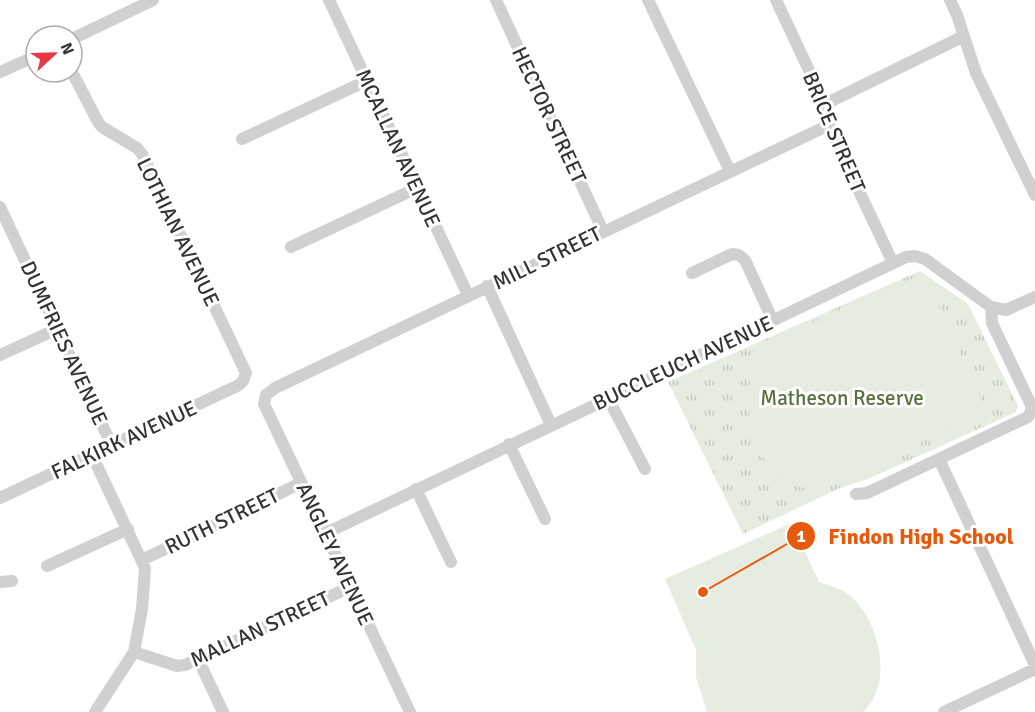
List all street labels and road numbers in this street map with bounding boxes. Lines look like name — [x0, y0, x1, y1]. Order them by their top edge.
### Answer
street label: HECTOR STREET — [506, 43, 592, 188]
street label: MCALLAN AVENUE — [350, 65, 446, 231]
street label: BRICE STREET — [797, 68, 871, 197]
street label: LOTHIAN AVENUE — [131, 154, 225, 310]
street label: MILL STREET — [489, 220, 606, 295]
street label: DUMFRIES AVENUE — [15, 257, 113, 429]
street label: BUCCLEUCH AVENUE — [589, 310, 777, 416]
street label: FALKIRK AVENUE — [47, 395, 201, 485]
street label: ANGLEY AVENUE — [291, 479, 379, 629]
street label: RUTH STREET — [161, 482, 284, 560]
street label: MALLAN STREET — [186, 585, 335, 673]

